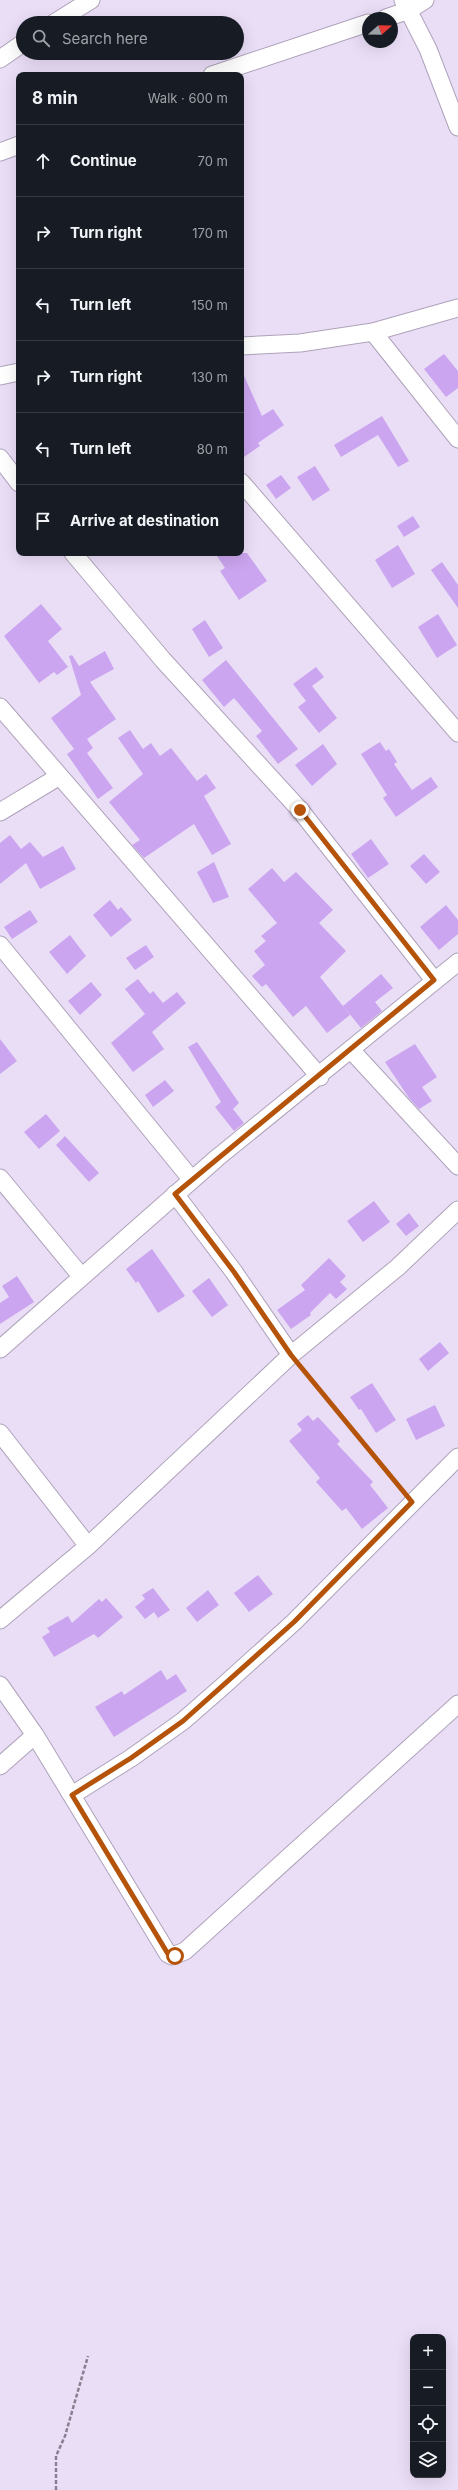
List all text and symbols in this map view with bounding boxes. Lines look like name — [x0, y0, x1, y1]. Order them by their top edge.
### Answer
north arrow — [362, 12, 398, 48]
search box — [16, 16, 244, 60]
icon: search — [30, 27, 52, 49]
text: Search here — [62, 29, 148, 48]
text: 8 min — [32, 88, 78, 108]
text: Walk · 600 m — [148, 90, 228, 106]
icon: ahead — [32, 150, 54, 172]
text: Continue — [70, 151, 137, 170]
text: 70 m — [198, 153, 228, 169]
icon: right — [32, 222, 54, 244]
text: Turn right — [70, 223, 142, 242]
text: 170 m — [192, 225, 228, 241]
icon: left — [32, 294, 54, 316]
text: Turn left — [70, 295, 131, 314]
text: 150 m — [192, 297, 228, 313]
icon: right — [32, 366, 54, 388]
text: Turn right — [70, 367, 142, 386]
text: 130 m — [191, 369, 228, 385]
icon: left — [32, 438, 54, 460]
text: Turn left — [70, 439, 131, 458]
text: 80 m — [197, 441, 228, 457]
icon: arrive — [32, 510, 54, 532]
text: Arrive at destination — [70, 511, 219, 530]
route end — [291, 801, 309, 819]
route start — [166, 1947, 184, 1965]
map controls — [410, 2334, 446, 2478]
button: + — [410, 2334, 446, 2370]
button: − — [410, 2370, 446, 2406]
button: locate — [410, 2406, 446, 2442]
button: layers — [410, 2442, 446, 2478]

